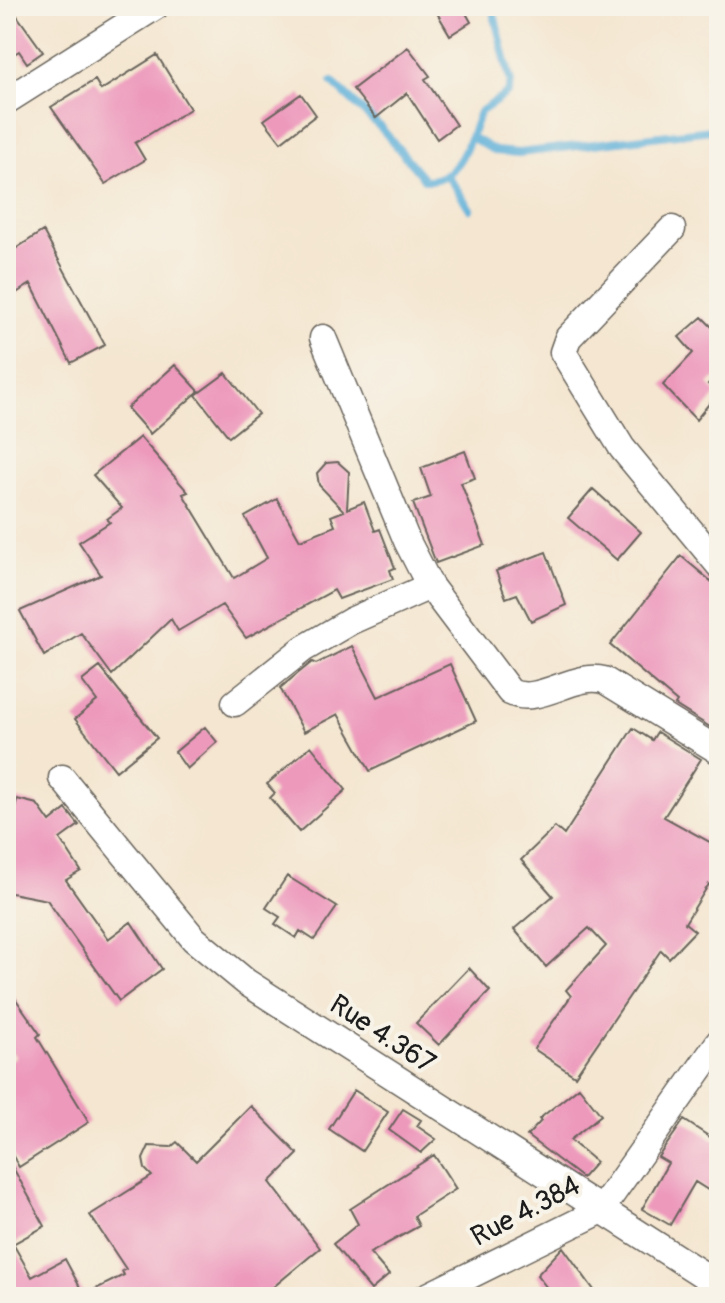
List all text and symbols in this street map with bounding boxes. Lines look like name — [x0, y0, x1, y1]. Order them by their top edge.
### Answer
street label: Rue 4.367 — [323, 987, 442, 1081]
street label: Rue 4.384 — [465, 1168, 586, 1255]

